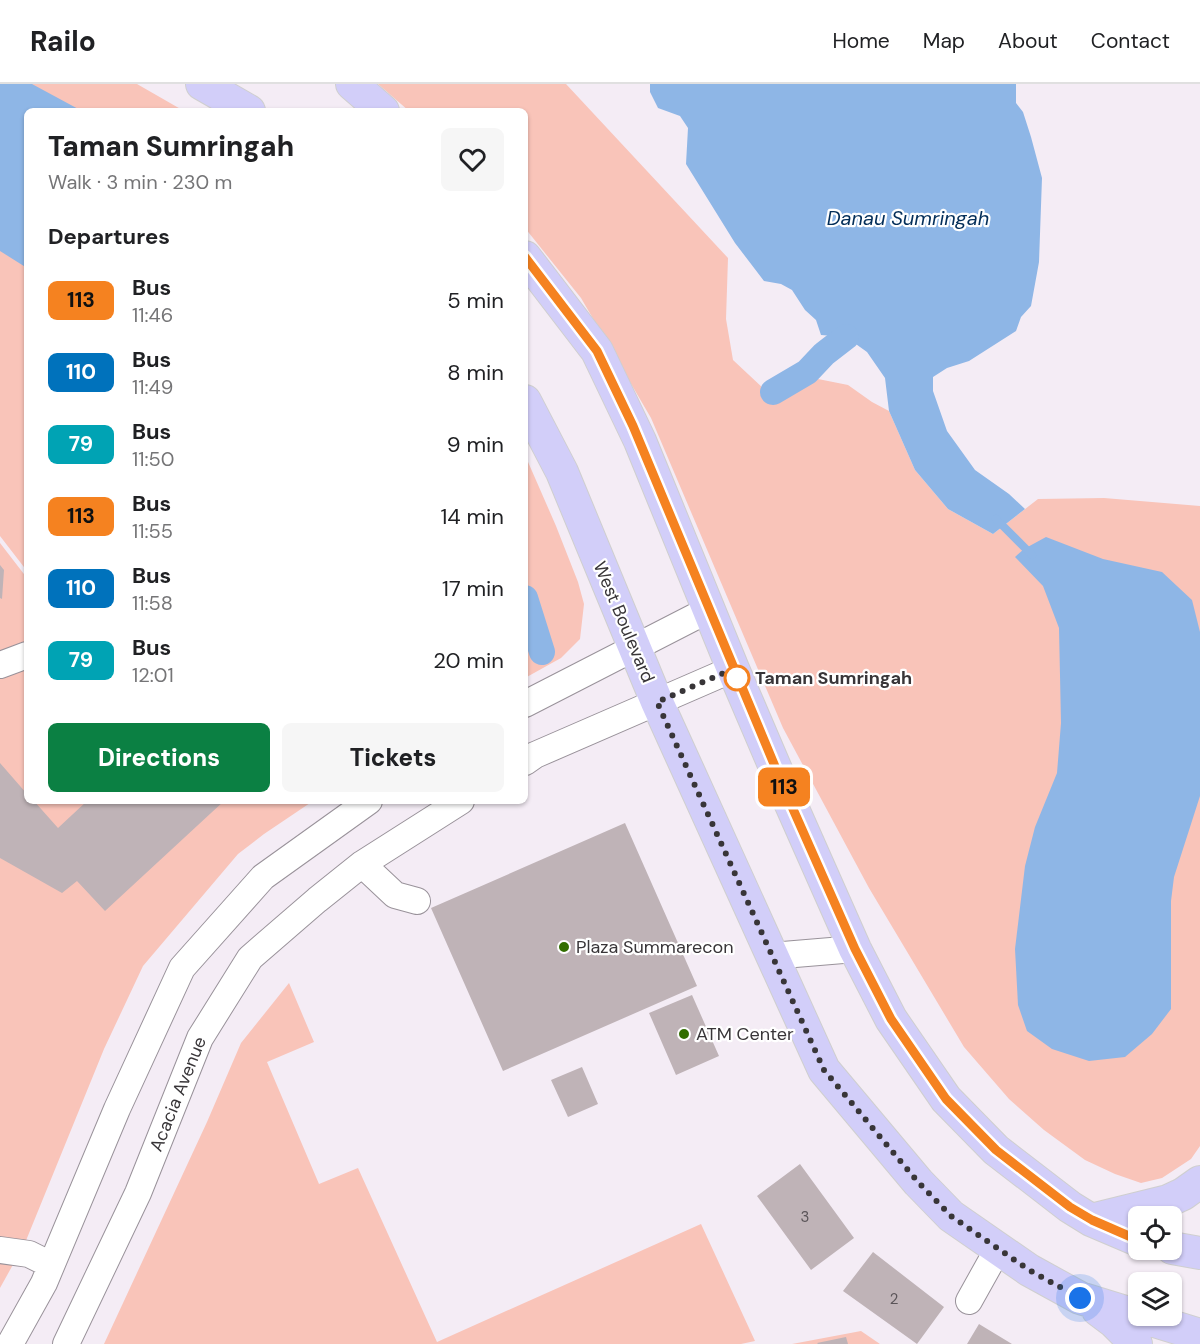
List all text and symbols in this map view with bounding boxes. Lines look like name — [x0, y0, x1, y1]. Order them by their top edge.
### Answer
text: Railo — [30, 23, 96, 60]
text: Home — [832, 27, 890, 55]
text: Map — [923, 27, 965, 55]
text: About — [998, 27, 1058, 55]
text: Contact — [1091, 27, 1170, 55]
text: Taman Sumringah — [48, 128, 294, 165]
button: heart — [441, 128, 504, 191]
text: Walk · 3 min · 230 m — [48, 169, 232, 195]
water label: Danau Sumringah — [827, 205, 989, 231]
text: Departures — [48, 222, 170, 251]
text: Bus — [132, 273, 171, 302]
text: 113 — [67, 286, 95, 314]
text: 5 min — [447, 286, 504, 315]
text: 11:46 — [132, 302, 173, 328]
text: Bus — [132, 345, 171, 374]
text: 110 — [66, 358, 96, 386]
text: 8 min — [447, 358, 504, 387]
text: 11:49 — [132, 374, 173, 400]
text: Bus — [132, 417, 171, 446]
text: 79 — [69, 430, 93, 458]
text: 9 min — [447, 430, 504, 459]
text: 11:50 — [132, 446, 174, 472]
text: Bus — [132, 489, 171, 518]
text: 113 — [67, 502, 95, 530]
text: 14 min — [440, 502, 504, 531]
text: 11:55 — [132, 518, 173, 544]
street label: West Boulevard — [588, 558, 660, 686]
text: Bus — [132, 561, 171, 590]
text: 110 — [66, 574, 96, 602]
text: 17 min — [442, 574, 504, 603]
text: 11:58 — [132, 590, 173, 616]
text: Bus — [132, 633, 171, 662]
text: 79 — [69, 646, 93, 674]
text: 20 min — [433, 646, 504, 675]
text: 12:01 — [132, 662, 174, 688]
marker: Taman Sumringah — [724, 665, 750, 691]
place label: Taman Sumringah — [755, 666, 912, 690]
button: Directions — [48, 723, 270, 792]
button: Tickets — [282, 723, 504, 792]
line badge: 113 — [750, 768, 818, 806]
text: 113 — [770, 773, 798, 801]
place label: Plaza Summarecon — [576, 935, 734, 959]
marker: Plaza Summarecon — [557, 940, 571, 954]
place label: ATM Center — [696, 1022, 794, 1046]
marker: ATM Center — [677, 1027, 691, 1041]
street label: Acacia Avenue — [144, 1033, 212, 1155]
map controls — [1128, 1206, 1182, 1326]
button: locate — [1128, 1206, 1182, 1260]
house number: 3 — [801, 1207, 809, 1227]
button: layers — [1128, 1272, 1182, 1326]
your location — [1065, 1283, 1095, 1313]
house number: 2 — [890, 1289, 898, 1309]

